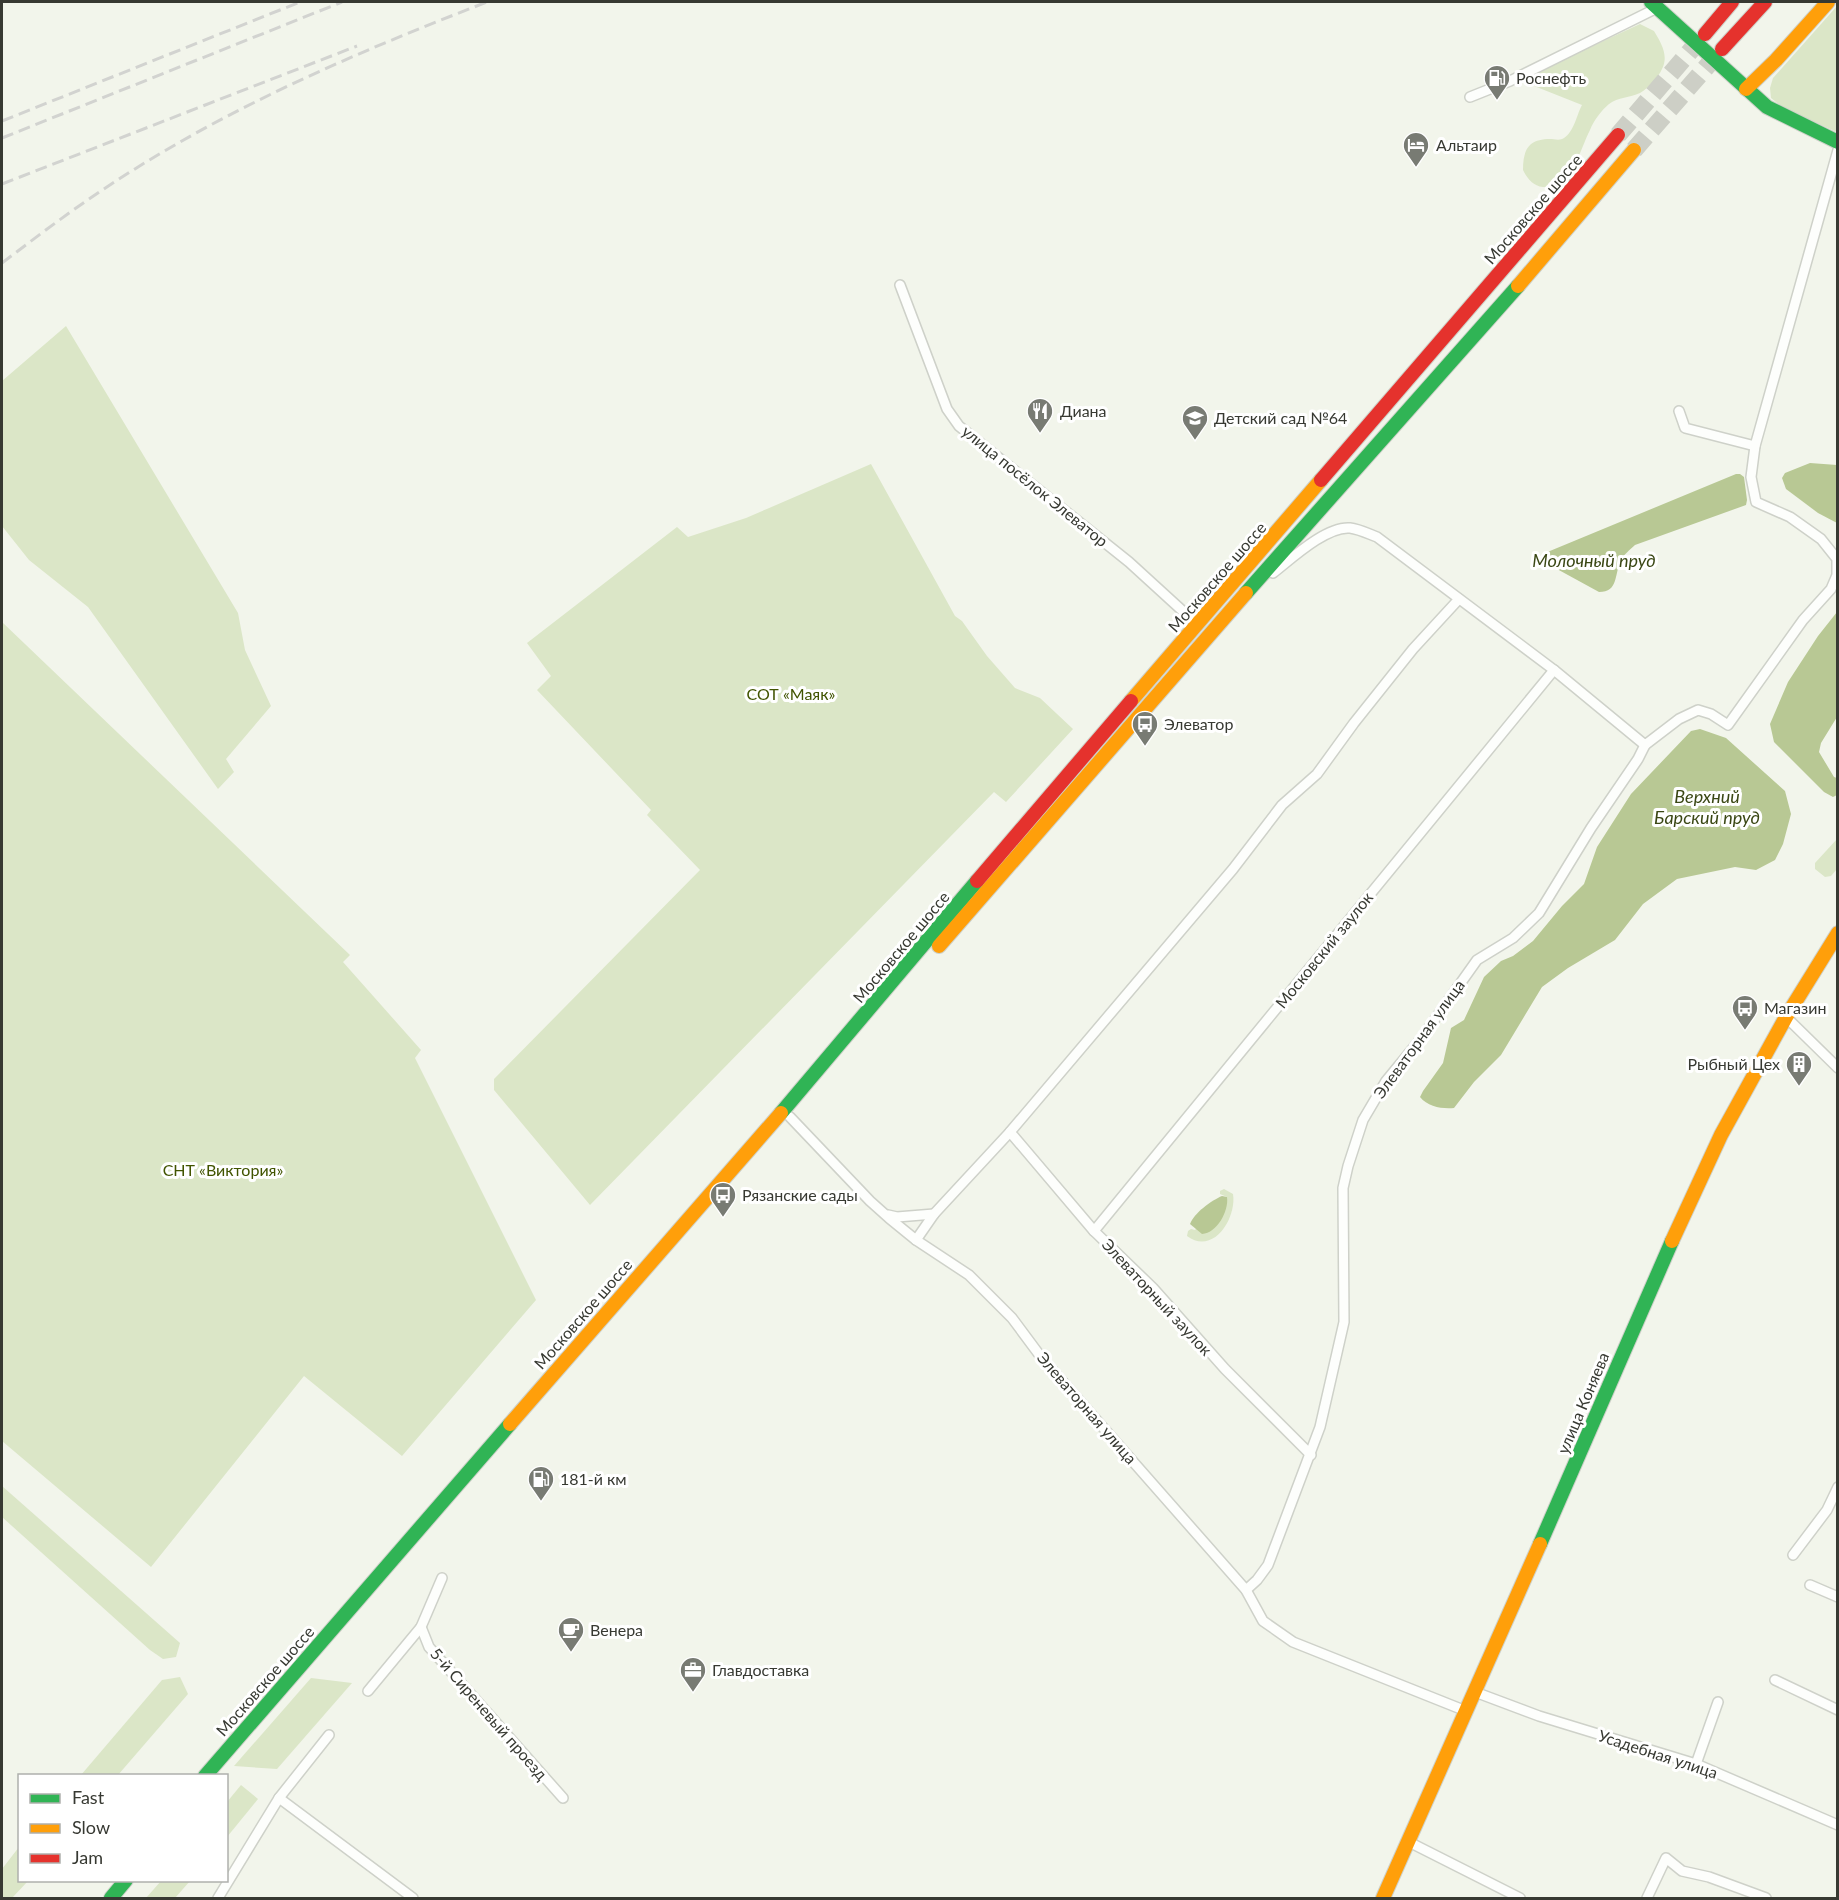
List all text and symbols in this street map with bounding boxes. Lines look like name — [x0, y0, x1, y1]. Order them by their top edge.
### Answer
fuel station icon: Роснефть — [1482, 63, 1512, 101]
place label: Роснефть — [1516, 68, 1586, 87]
hotel icon: Альтаир — [1401, 130, 1431, 168]
place label: Альтаир — [1436, 135, 1497, 154]
street label: Московское шоссе — [1480, 150, 1585, 267]
restaurant icon: Диана — [1025, 396, 1055, 434]
place label: Диана — [1060, 401, 1107, 420]
school or university icon: Детский сад №64 — [1180, 403, 1210, 441]
place label: Детский сад №64 — [1214, 408, 1347, 427]
street label: улица посёлок Элеватор — [959, 421, 1112, 550]
street label: Московское шоссе — [1164, 518, 1269, 635]
water label: Молочный пруд — [1532, 549, 1656, 571]
park label: СОТ «Маяк» — [747, 684, 836, 703]
bus stop icon: Элеватор — [1130, 709, 1160, 747]
place label: Элеватор — [1164, 714, 1233, 733]
water label: Верхний Барский пруд — [1654, 785, 1760, 828]
street label: Московское шоссе — [849, 887, 953, 1006]
street label: Московский заулок — [1271, 887, 1377, 1012]
street label: Элеваторная улица — [1369, 976, 1468, 1102]
bus stop icon: Магазин — [1730, 993, 1760, 1031]
place label: Магазин — [1764, 998, 1826, 1017]
building icon: Рыбный Цех — [1784, 1049, 1814, 1087]
place label: Рыбный Цех — [1687, 1054, 1780, 1073]
park label: СНТ «Виктория» — [163, 1160, 283, 1179]
bus stop icon: Рязанские сады — [708, 1180, 738, 1218]
place label: Рязанские сады — [742, 1185, 858, 1204]
street label: Элеваторный заулок — [1098, 1234, 1217, 1359]
street label: Московское шоссе — [530, 1255, 635, 1372]
street label: Элеваторная улица — [1034, 1348, 1141, 1468]
street label: улица Коняева — [1553, 1349, 1612, 1456]
fuel station icon: 181-й км — [526, 1464, 556, 1502]
place label: 181-й км — [560, 1469, 627, 1488]
cafe icon: Венера — [556, 1615, 586, 1653]
place label: Венера — [590, 1620, 643, 1639]
street label: Московское шоссе — [212, 1622, 317, 1739]
street label: 5-й Сиреневый проезд — [427, 1644, 552, 1784]
office icon: Главдоставка — [678, 1655, 708, 1693]
place label: Главдоставка — [712, 1660, 809, 1679]
street label: Усадебная улица — [1596, 1725, 1720, 1782]
legend — [18, 1774, 228, 1882]
text: Fast — [72, 1786, 105, 1808]
text: Slow — [72, 1816, 110, 1838]
text: Jam — [72, 1846, 103, 1868]

